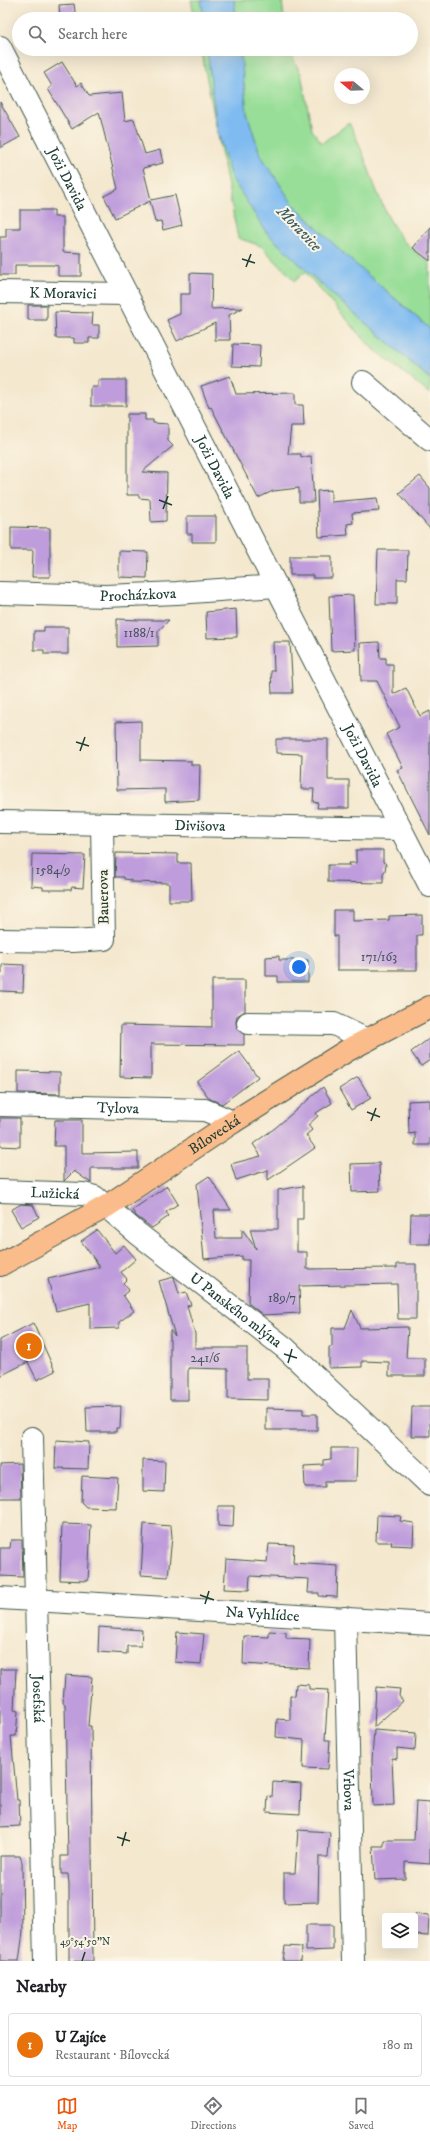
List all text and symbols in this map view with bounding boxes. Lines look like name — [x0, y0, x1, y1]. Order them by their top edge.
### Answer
search box — [12, 12, 418, 56]
icon: search — [26, 23, 48, 45]
text: Search here — [58, 25, 127, 44]
north arrow — [334, 68, 370, 104]
street label: Joži Davida — [42, 142, 91, 214]
water label: Moravice — [272, 201, 326, 256]
street label: K Moravici — [29, 283, 97, 304]
street label: Joži Davida — [190, 431, 239, 503]
street label: Procházkova — [99, 584, 177, 606]
house number: 1188/1 — [124, 625, 155, 641]
street label: Joži Davida — [338, 719, 387, 791]
street label: Divišova — [174, 816, 226, 836]
house number: 1584/9 — [35, 862, 71, 878]
street label: Bauerova — [94, 869, 113, 925]
house number: 171/163 — [361, 949, 397, 965]
your location — [289, 957, 309, 977]
street label: Tylova — [97, 1098, 140, 1118]
street label: Bílovecká — [185, 1111, 244, 1159]
street label: Lužická — [30, 1183, 80, 1204]
street label: U Panského mlýna — [186, 1269, 286, 1352]
house number: 189/7 — [268, 1290, 296, 1306]
pin: 1 — [16, 1331, 42, 1361]
house number: 241/6 — [191, 1350, 221, 1366]
street label: Na Vyhlídce — [225, 1603, 300, 1626]
street label: Josefská — [28, 1673, 48, 1724]
street label: Vrbova — [339, 1768, 359, 1812]
map controls — [382, 1913, 418, 1949]
button: layers — [382, 1913, 418, 1949]
text: 49°54'50"N — [60, 1936, 110, 1948]
text: Nearby — [16, 1976, 66, 1998]
text: U Zajíce — [55, 2028, 106, 2047]
text: 1 — [28, 2037, 32, 2053]
text: 180 m — [382, 2037, 413, 2053]
text: Restaurant · Bílovecká — [55, 2047, 170, 2063]
tab: Map — [56, 2095, 78, 2133]
tab: Directions — [191, 2095, 236, 2133]
tab: Saved — [349, 2095, 374, 2133]

